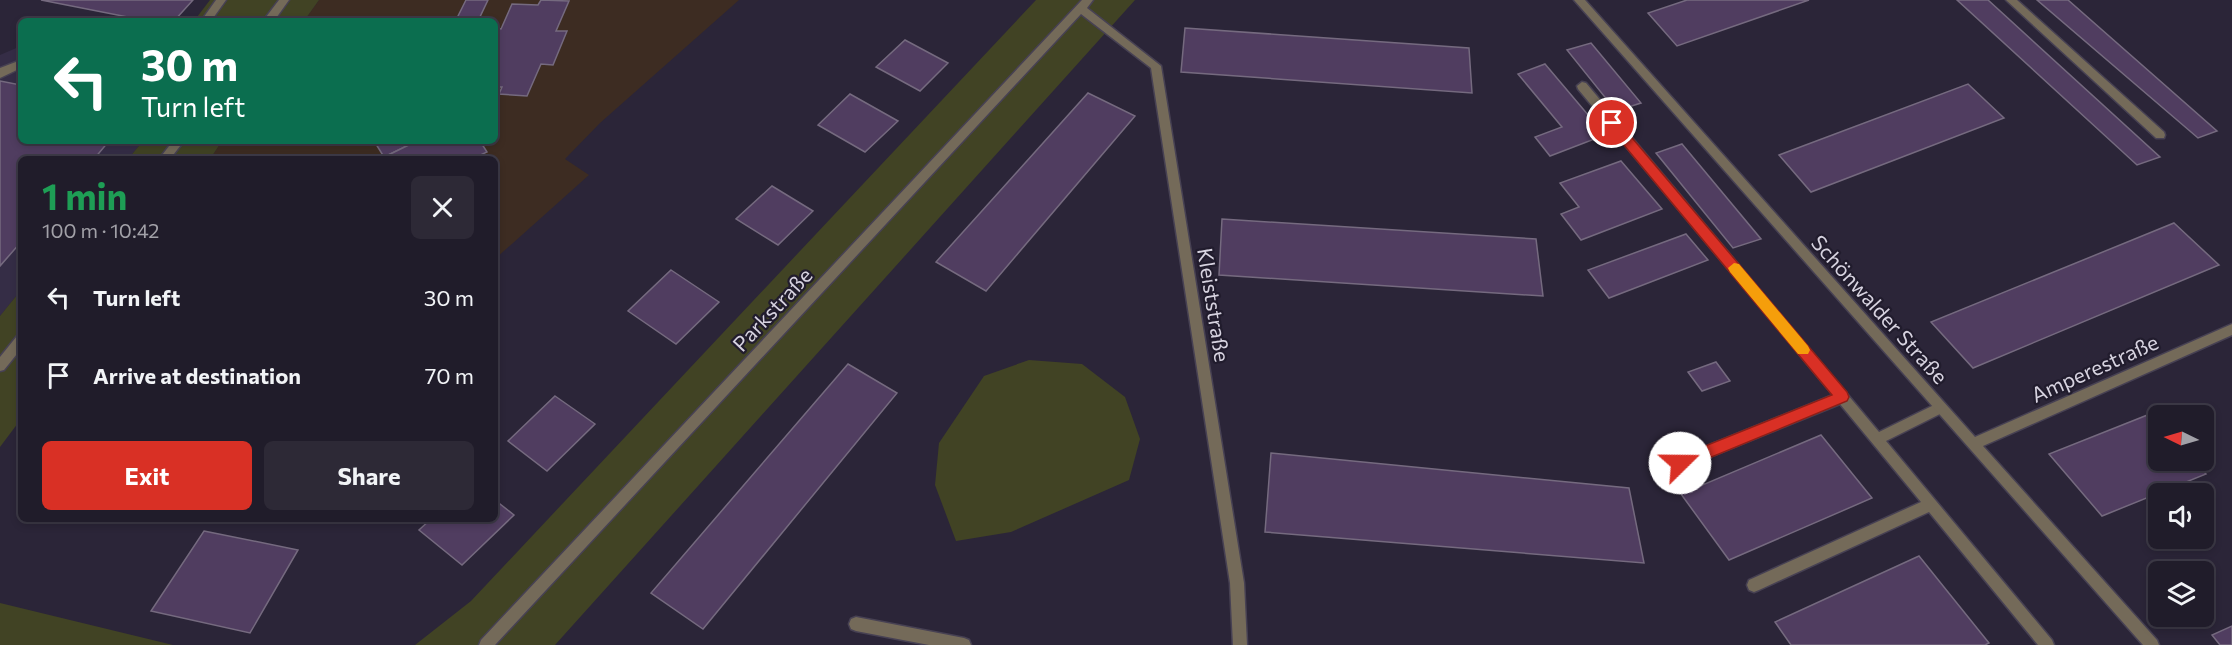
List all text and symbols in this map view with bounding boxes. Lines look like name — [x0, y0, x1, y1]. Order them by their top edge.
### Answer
text: 30 m — [141, 38, 238, 90]
icon: left — [42, 42, 120, 120]
text: Turn left — [141, 90, 245, 123]
pin — [1586, 97, 1637, 148]
icon: arrive — [1595, 106, 1628, 139]
text: 1 min — [42, 173, 127, 217]
button: close — [411, 176, 474, 239]
text: 100 m · 10:42 — [42, 218, 159, 242]
street label: Schönwalder Straße — [1807, 230, 1953, 388]
street label: Kleiststraße — [1193, 246, 1236, 364]
street label: Parkstraße — [727, 262, 817, 356]
icon: left — [42, 281, 75, 314]
text: Turn left — [93, 284, 180, 311]
text: 30 m — [424, 284, 474, 311]
street label: Amperestraße — [2027, 328, 2162, 407]
icon: arrive — [42, 359, 75, 392]
text: Arrive at destination — [93, 362, 301, 389]
text: 70 m — [425, 362, 474, 389]
north arrow — [2148, 405, 2214, 471]
map controls — [2148, 405, 2214, 627]
position arrow — [1648, 431, 1712, 495]
button: Exit — [42, 441, 252, 510]
button: Share — [264, 441, 474, 510]
button: sound — [2148, 483, 2214, 549]
button: layers — [2148, 561, 2214, 627]

